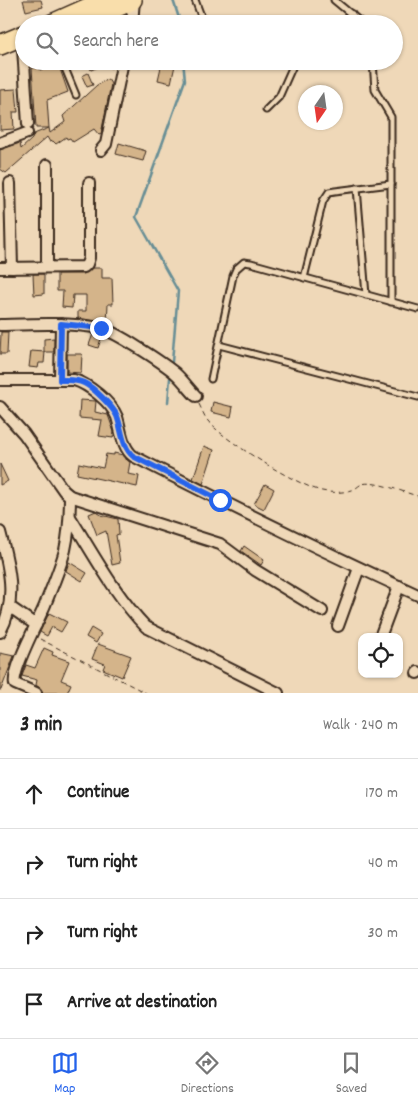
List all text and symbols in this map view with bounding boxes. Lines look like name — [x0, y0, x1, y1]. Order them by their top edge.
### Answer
search box — [15, 15, 403, 70]
icon: search — [33, 29, 61, 57]
text: Search here — [73, 29, 159, 56]
north arrow — [298, 85, 343, 130]
route end — [90, 317, 113, 340]
route start — [209, 489, 232, 512]
map controls — [358, 633, 403, 678]
button: locate — [358, 633, 403, 678]
text: 3 min — [20, 711, 62, 741]
text: Walk · 240 m — [323, 714, 398, 737]
icon: ahead — [20, 780, 48, 808]
text: Continue — [67, 780, 129, 807]
text: 170 m — [365, 782, 398, 805]
icon: right — [20, 850, 48, 878]
text: Turn right — [67, 850, 138, 877]
text: 40 m — [368, 852, 398, 875]
icon: right — [20, 920, 48, 948]
text: Turn right — [67, 920, 138, 947]
text: 30 m — [368, 922, 398, 945]
icon: arrive — [20, 990, 48, 1018]
text: Arrive at destination — [67, 990, 217, 1017]
tab: Map — [51, 1049, 79, 1099]
tab: Directions — [181, 1049, 234, 1099]
tab: Saved — [336, 1049, 367, 1099]

